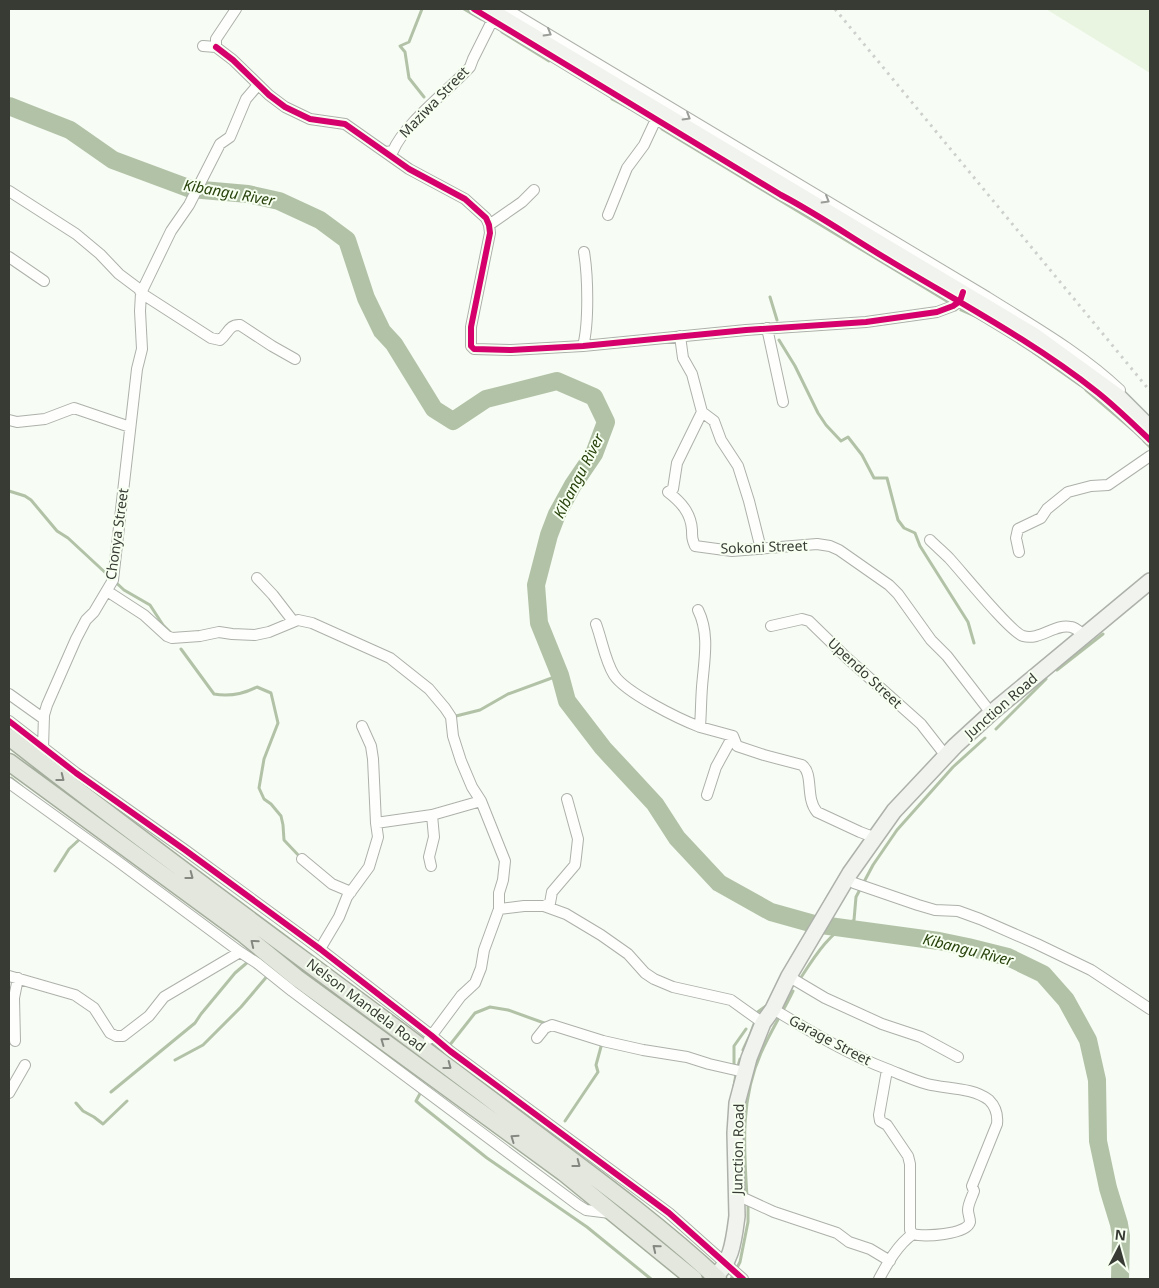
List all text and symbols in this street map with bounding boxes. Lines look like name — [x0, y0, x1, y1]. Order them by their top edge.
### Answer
one-way arrow — [542, 27, 551, 37]
street label: Maziwa Street — [395, 62, 473, 141]
one-way arrow — [681, 111, 690, 121]
water label: Kibangu River — [182, 174, 277, 210]
one-way arrow — [821, 194, 830, 204]
water label: Kibangu River — [548, 429, 608, 521]
street label: Chonya Street — [101, 487, 132, 581]
street label: Sokoni Street — [720, 535, 808, 558]
street label: Upendo Street — [824, 633, 907, 712]
street label: Junction Road — [959, 669, 1041, 744]
one-way arrow — [55, 772, 64, 780]
one-way arrow — [184, 871, 193, 879]
water label: Kibangu River — [921, 928, 1016, 970]
one-way arrow — [251, 940, 260, 948]
street label: Nelson Mandela Road — [303, 954, 430, 1056]
street label: Garage Street — [786, 1010, 875, 1069]
one-way arrow — [380, 1038, 390, 1047]
one-way arrow — [442, 1061, 451, 1069]
street label: Junction Road — [727, 1103, 748, 1197]
one-way arrow — [510, 1135, 520, 1144]
one-way arrow — [571, 1159, 580, 1167]
north arrow — [1094, 1223, 1144, 1273]
text: N — [1114, 1225, 1127, 1245]
one-way arrow — [653, 1246, 662, 1254]

